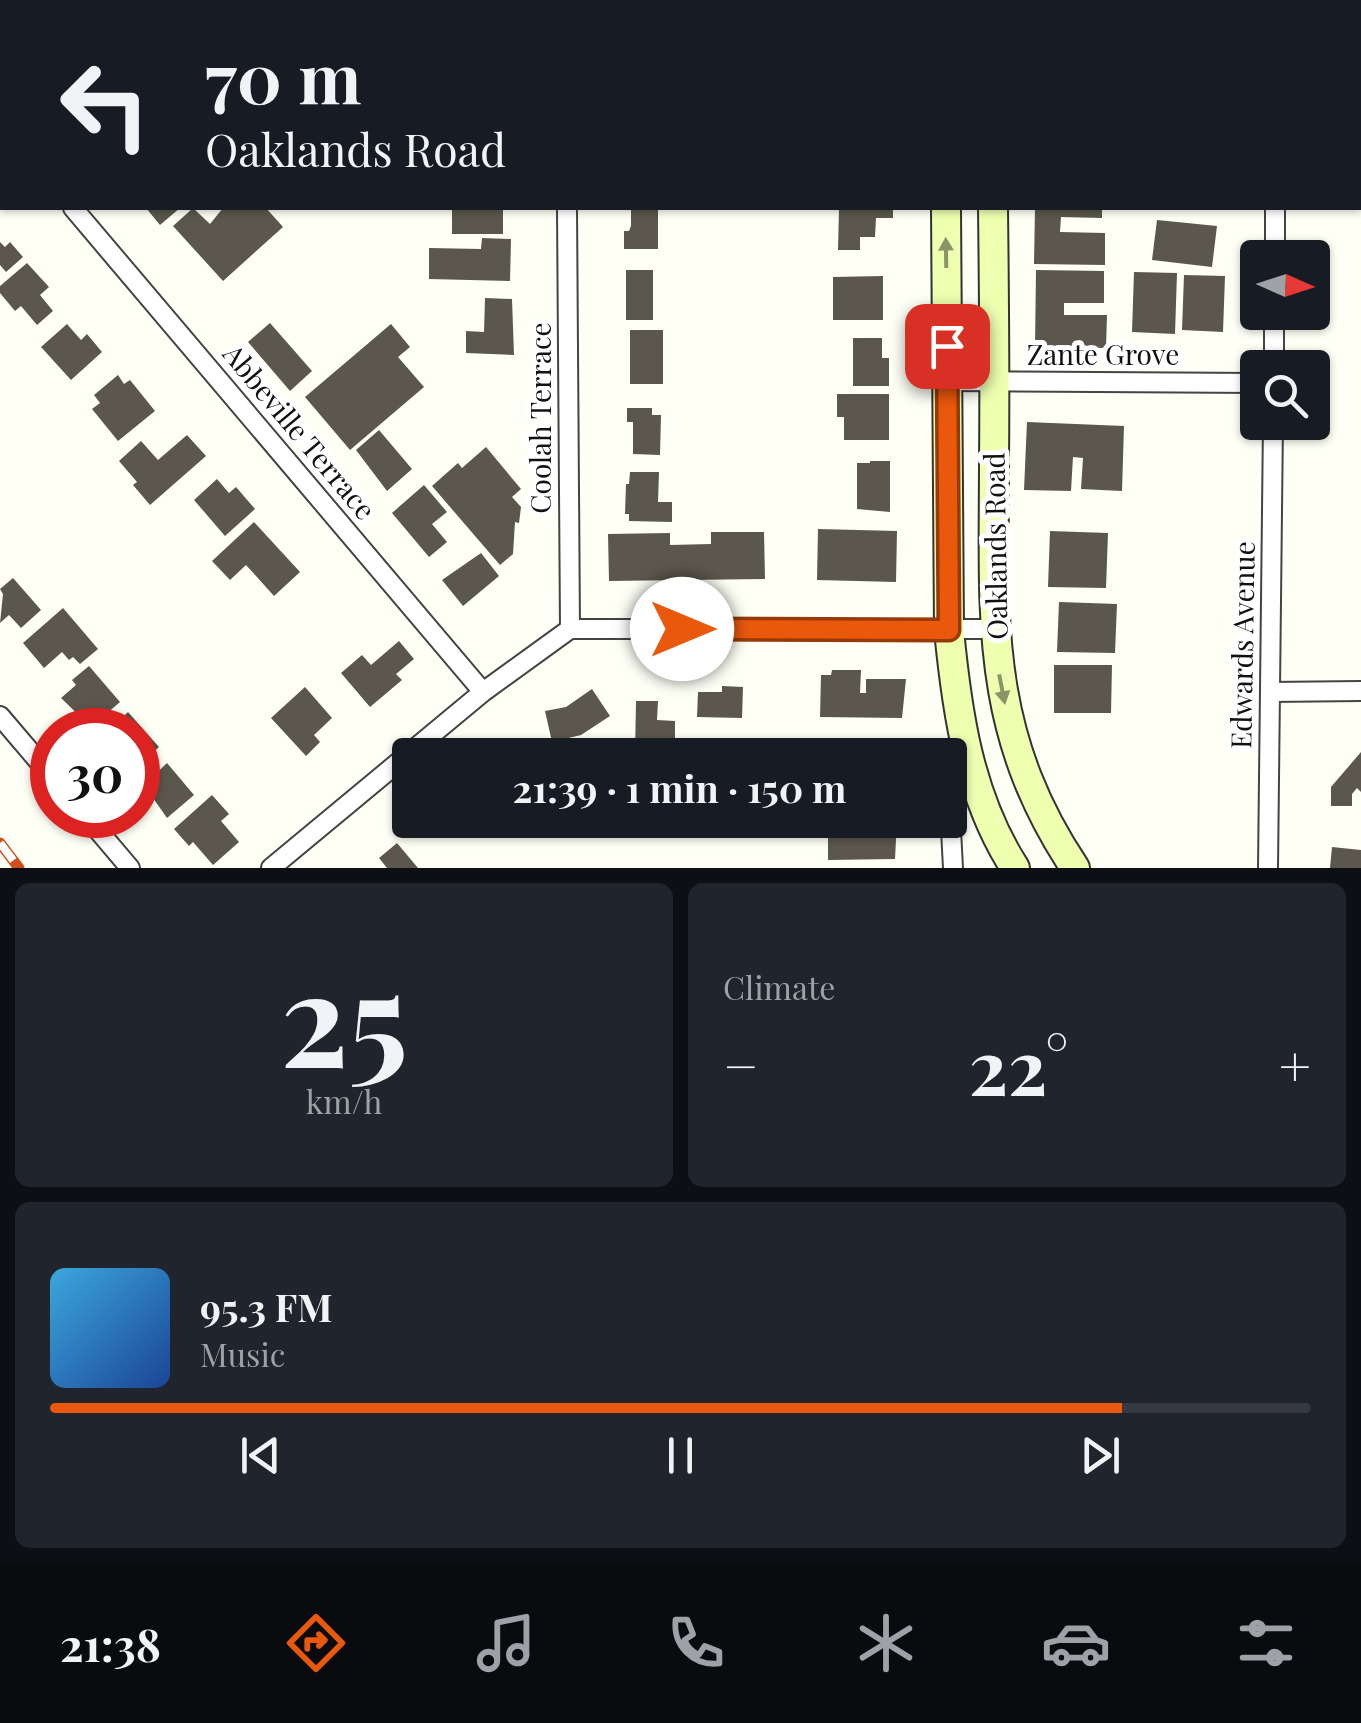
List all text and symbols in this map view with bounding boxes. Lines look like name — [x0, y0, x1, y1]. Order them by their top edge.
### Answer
text: 70 m — [205, 28, 362, 122]
icon: left — [40, 40, 170, 170]
text: Oaklands Road — [205, 118, 506, 178]
one-way arrow — [938, 236, 954, 268]
north arrow — [1240, 240, 1330, 330]
map controls — [1240, 240, 1330, 440]
pin — [905, 304, 990, 389]
icon: arrive — [920, 319, 975, 374]
street label: Coolah Terrace — [521, 322, 558, 514]
street label: Abbeville Terrace — [215, 335, 384, 527]
street label: Zante Grove — [1027, 335, 1179, 372]
button: search — [1240, 350, 1330, 440]
street label: Oaklands Road — [974, 452, 1015, 640]
street label: Edwards Avenue — [1221, 541, 1262, 749]
position arrow — [630, 577, 734, 681]
one-way arrow — [995, 674, 1011, 705]
speed limit sign: 30 — [30, 708, 160, 838]
text: 21:39 · 1 min · 150 m — [513, 762, 846, 813]
text: 25 — [280, 927, 408, 1101]
text: Climate — [723, 965, 835, 1008]
text: 22° — [969, 1014, 1069, 1114]
text: − — [723, 1027, 759, 1101]
text: + — [1279, 1027, 1311, 1101]
text: km/h — [306, 1079, 382, 1122]
text: 95.3 FM — [200, 1281, 332, 1332]
text: Music — [200, 1332, 285, 1375]
icon: previous — [233, 1428, 288, 1483]
icon: pause — [653, 1428, 708, 1483]
icon: next — [1073, 1428, 1128, 1483]
icon: directions — [281, 1608, 351, 1678]
icon: music — [471, 1608, 541, 1678]
icon: phone — [661, 1608, 731, 1678]
icon: climate — [851, 1608, 921, 1678]
icon: car — [1041, 1608, 1111, 1678]
icon: filters — [1231, 1608, 1301, 1678]
text: 21:38 — [60, 1613, 161, 1673]

